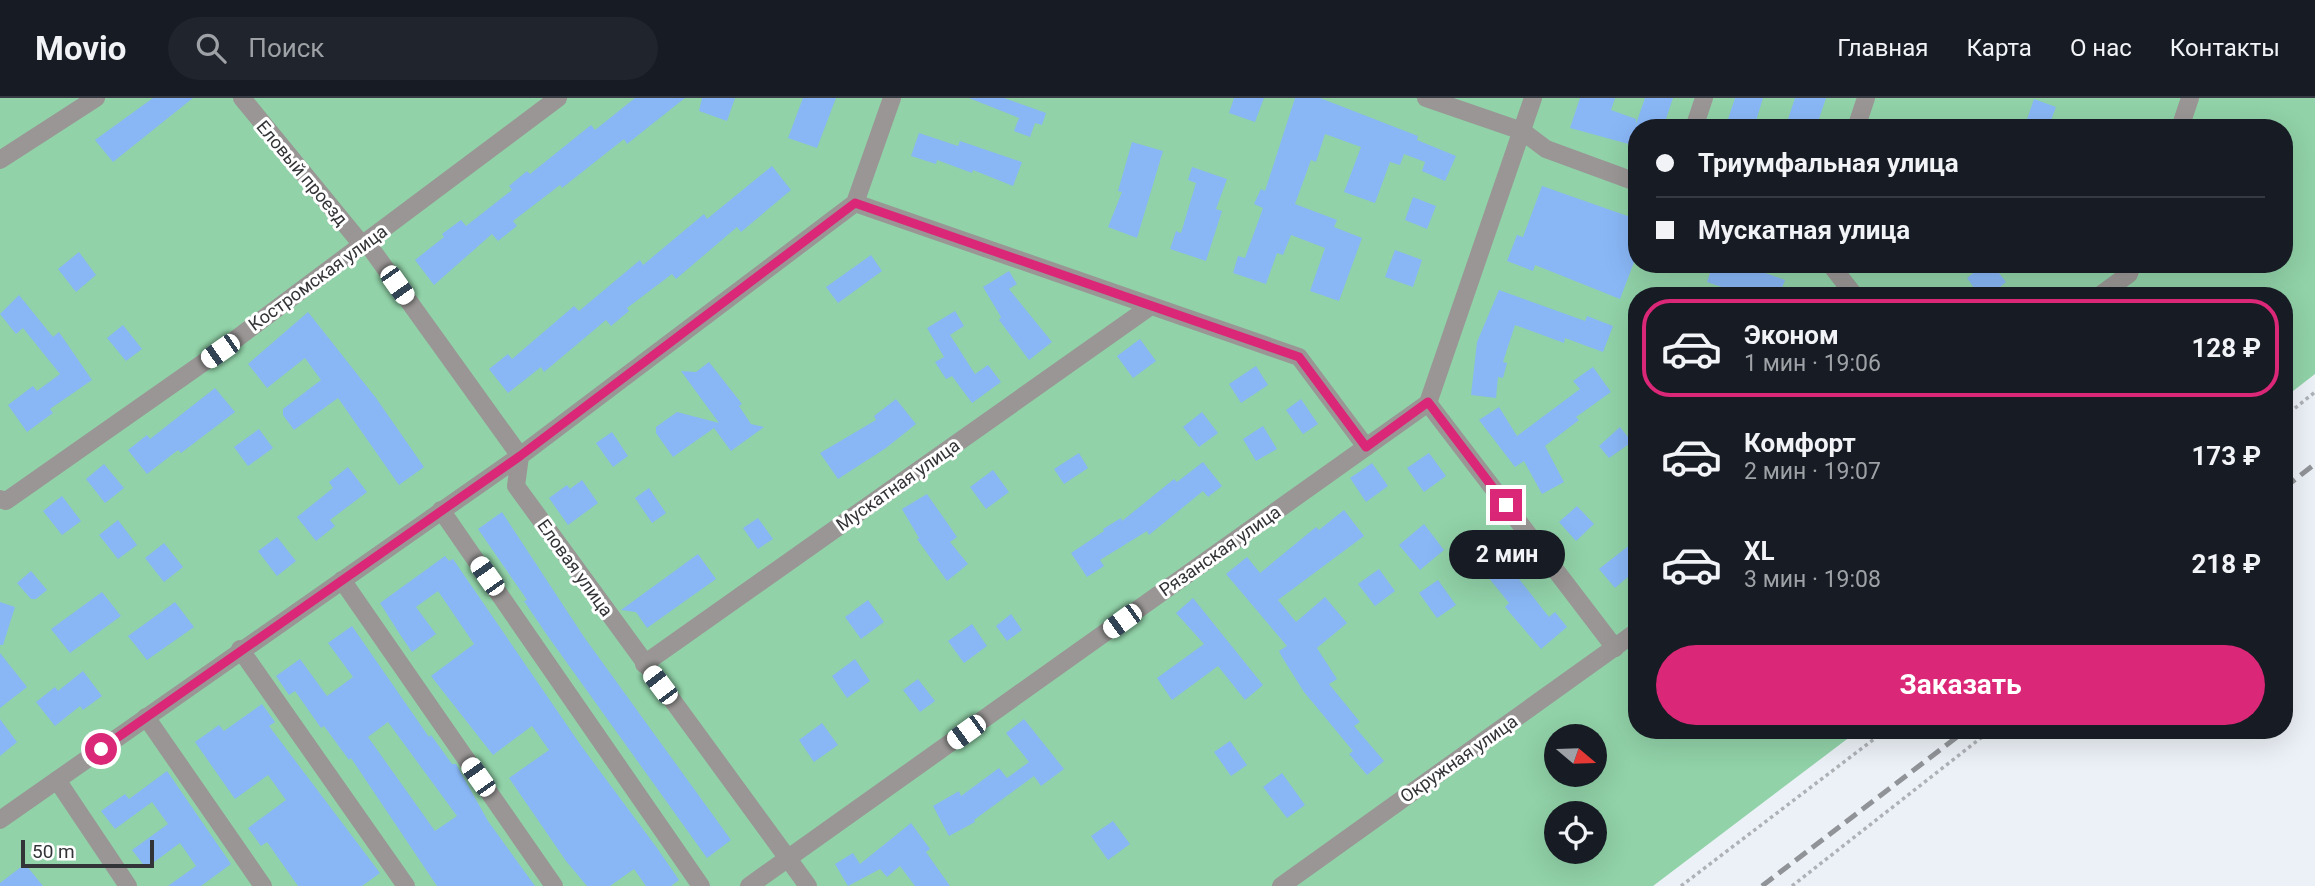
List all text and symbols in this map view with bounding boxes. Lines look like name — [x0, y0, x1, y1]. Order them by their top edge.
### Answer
search box — [168, 17, 658, 80]
text: Movio — [35, 29, 126, 68]
icon: search — [192, 29, 230, 67]
text: Поиск — [248, 33, 324, 63]
text: Главная — [1837, 34, 1928, 62]
text: Карта — [1966, 34, 2032, 62]
text: О нас — [2070, 34, 2132, 62]
text: Контакты — [2170, 34, 2280, 62]
street label: Еловый проезд — [252, 116, 352, 229]
text: Триумфальная улица — [1698, 148, 1959, 178]
text: Мускатная улица — [1698, 215, 1910, 245]
street label: Костромская улица — [244, 220, 391, 335]
car — [377, 262, 418, 308]
icon: car — [1660, 317, 1723, 380]
text: Эконом — [1744, 320, 1839, 350]
car — [197, 330, 244, 372]
text: 128 ₽ — [2191, 333, 2261, 363]
text: 1 мин · 19:06 — [1744, 350, 1881, 377]
icon: car — [1660, 425, 1723, 488]
text: Комфорт — [1744, 428, 1856, 458]
street label: Мускатная улица — [832, 434, 963, 535]
text: 173 ₽ — [2191, 441, 2261, 471]
text: 2 мин · 19:07 — [1744, 458, 1881, 485]
route end — [1490, 489, 1522, 521]
street label: Рязанская улица — [1155, 501, 1284, 600]
street label: Еловая улица — [533, 515, 618, 620]
callout: 2 мин — [1448, 530, 1564, 578]
icon: car — [1660, 533, 1723, 596]
text: XL — [1744, 536, 1775, 566]
text: 2 мин — [1476, 541, 1538, 568]
text: 218 ₽ — [2191, 549, 2261, 579]
car — [467, 553, 508, 599]
text: 3 мин · 19:08 — [1744, 566, 1881, 593]
car — [1099, 600, 1146, 642]
button: Заказать — [1656, 645, 2265, 725]
car — [639, 662, 682, 708]
street label: Окружная улица — [1396, 710, 1521, 807]
car — [943, 711, 990, 753]
north arrow — [1544, 724, 1606, 788]
map controls — [1544, 724, 1607, 864]
route start — [85, 733, 117, 765]
car — [458, 754, 499, 800]
button: locate — [1544, 801, 1607, 864]
scale bar — [21, 837, 154, 869]
text: 50 m — [32, 840, 75, 863]

